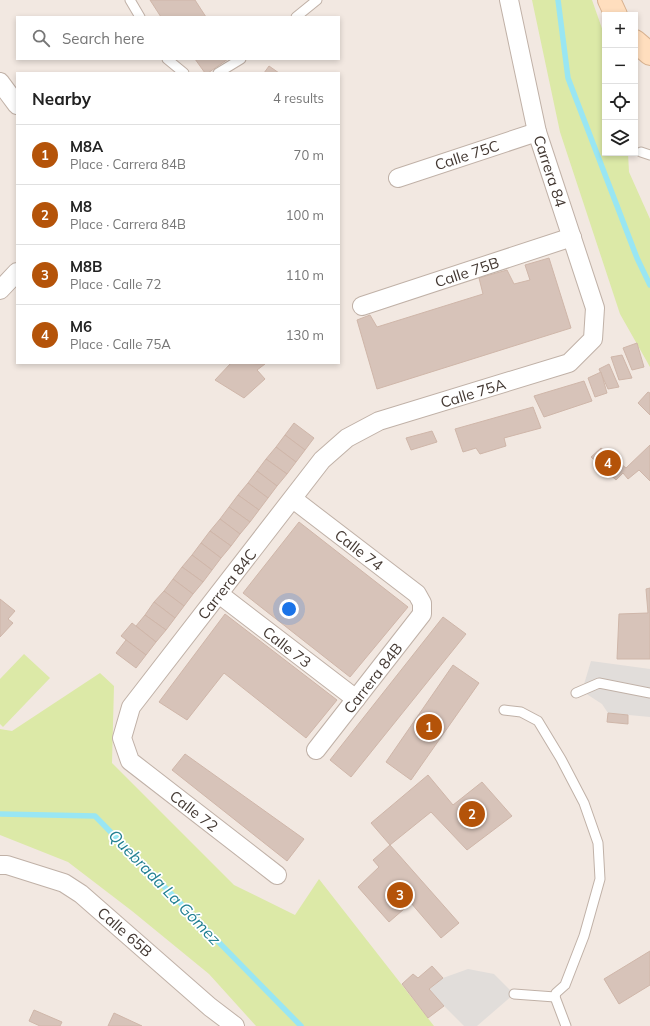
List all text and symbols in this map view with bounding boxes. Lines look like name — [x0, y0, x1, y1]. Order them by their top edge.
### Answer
map controls — [602, 12, 638, 156]
button: + — [602, 12, 638, 48]
search box — [16, 16, 340, 60]
icon: search — [30, 27, 52, 49]
text: Search here — [62, 29, 144, 48]
button: − — [602, 48, 638, 84]
button: locate — [602, 84, 638, 120]
text: Nearby — [32, 88, 91, 109]
text: 4 results — [273, 90, 324, 106]
button: layers — [602, 120, 638, 156]
street label: Carrera 84 — [529, 133, 571, 209]
street label: Calle 75C — [432, 136, 502, 174]
text: M8A — [70, 137, 103, 156]
text: 1 — [41, 147, 49, 163]
text: 70 m — [294, 147, 324, 163]
text: Place · Carrera 84B — [70, 156, 186, 172]
text: M8 — [70, 197, 92, 216]
text: 2 — [41, 207, 49, 223]
text: 100 m — [286, 207, 324, 223]
text: Place · Carrera 84B — [70, 216, 186, 232]
street label: Calle 75B — [432, 253, 502, 291]
text: M8B — [70, 257, 102, 276]
text: 3 — [41, 267, 49, 283]
text: 110 m — [286, 267, 324, 283]
text: Place · Calle 72 — [70, 276, 161, 292]
text: M6 — [70, 317, 92, 336]
text: 4 — [41, 327, 49, 343]
text: 130 m — [286, 327, 324, 343]
text: Place · Calle 75A — [70, 336, 171, 352]
street label: Calle 75A — [438, 374, 508, 412]
pin: 4 — [595, 448, 621, 478]
street label: Calle 74 — [331, 525, 387, 575]
street label: Carrera 84C — [193, 545, 261, 623]
your location — [279, 599, 299, 619]
street label: Calle 73 — [259, 622, 315, 672]
street label: Carrera 84B — [340, 639, 406, 717]
pin: 1 — [416, 712, 442, 742]
street label: Calle 72 — [166, 786, 222, 836]
pin: 2 — [459, 799, 485, 829]
water label: Quebrada La Gómez — [105, 825, 226, 949]
pin: 3 — [387, 880, 413, 910]
street label: Calle 65B — [94, 903, 156, 961]

